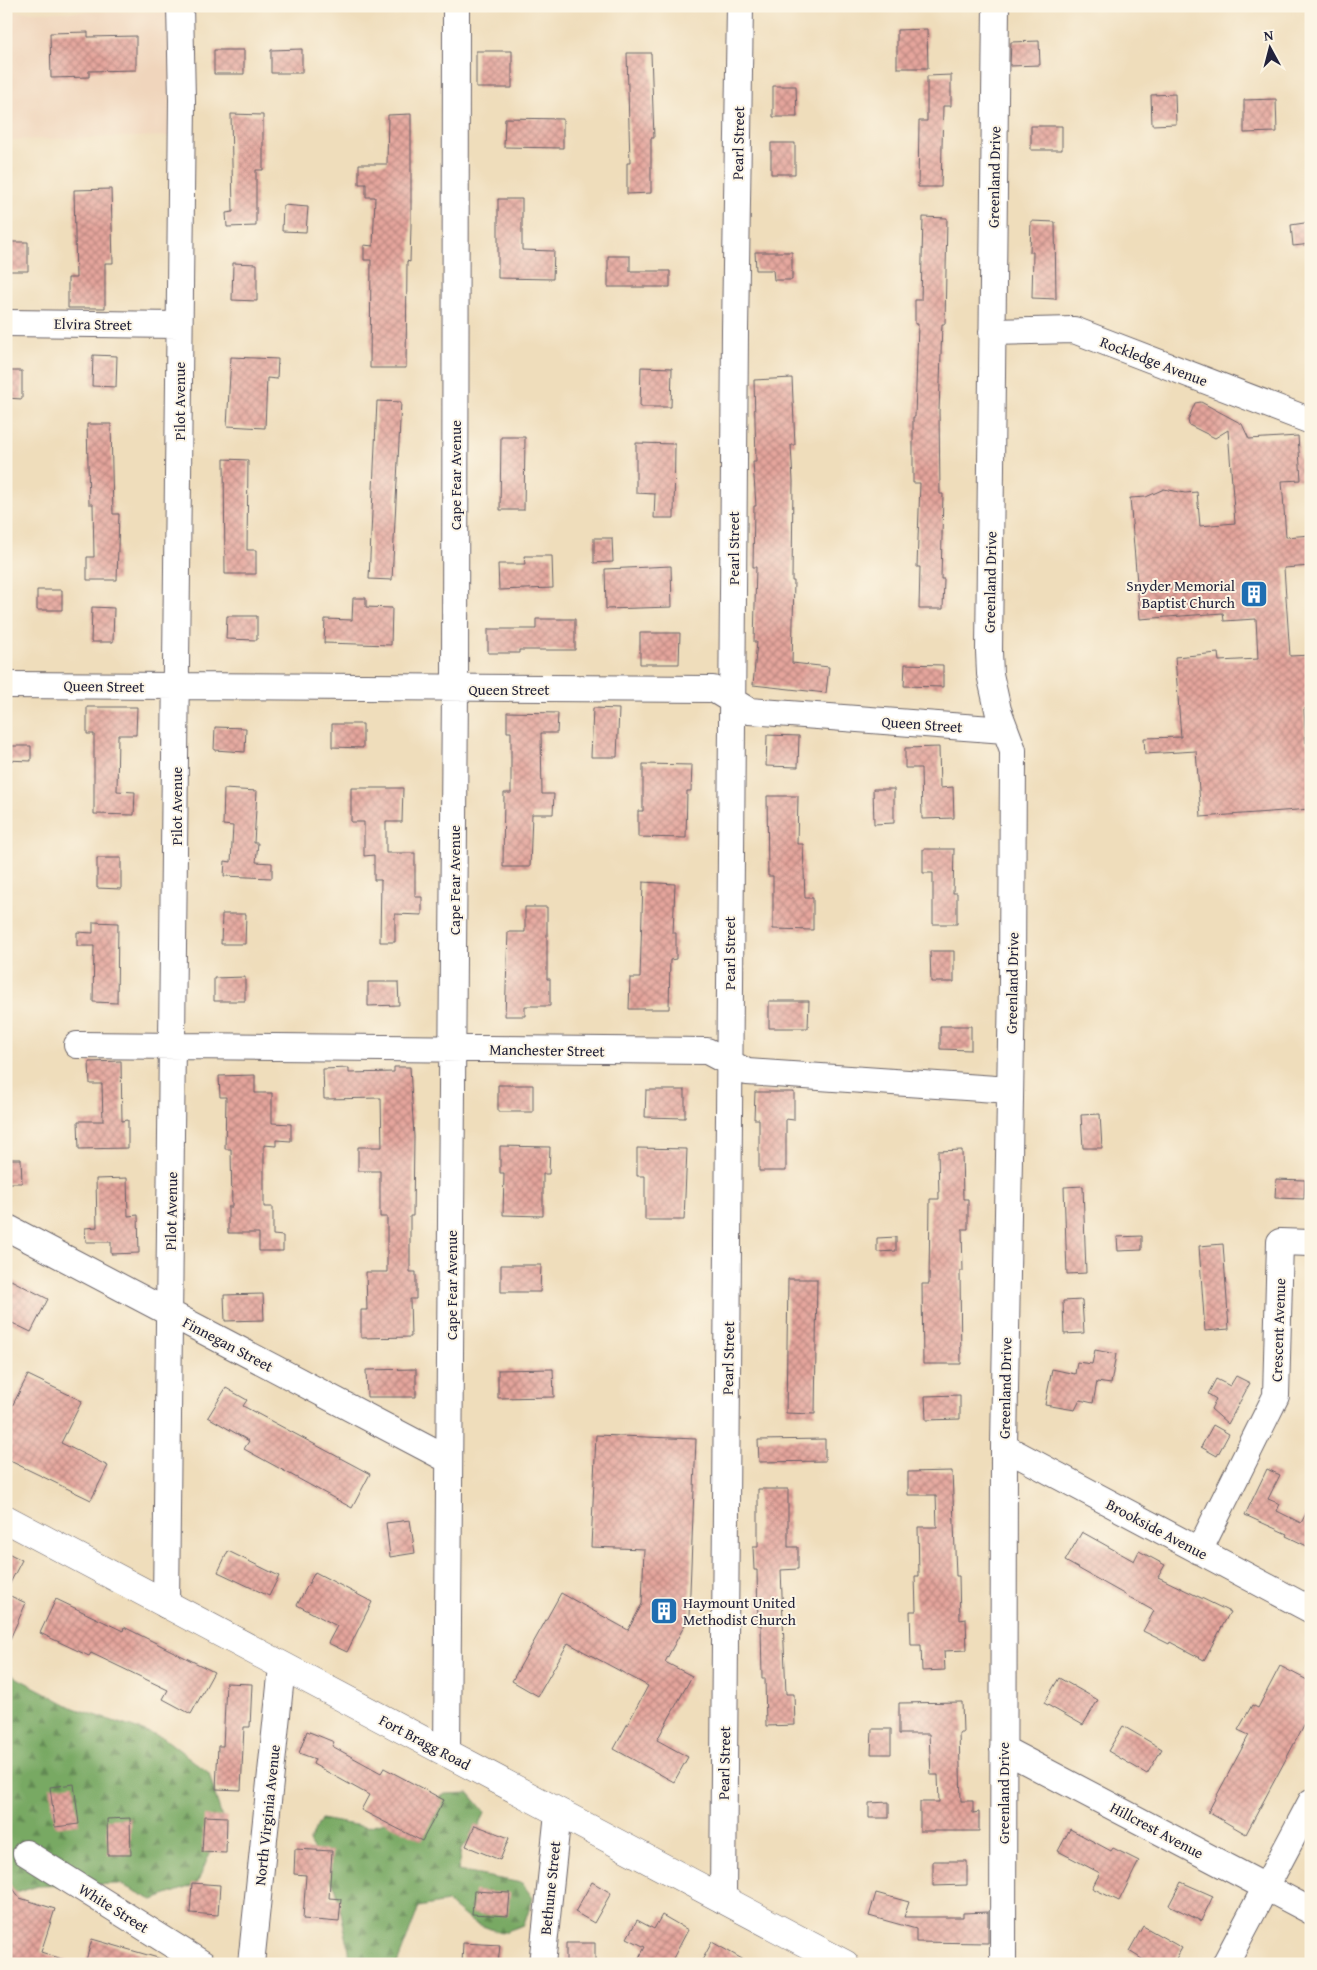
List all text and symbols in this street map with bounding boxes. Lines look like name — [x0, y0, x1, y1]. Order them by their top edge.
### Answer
north arrow — [1244, 22, 1294, 72]
text: N — [1263, 25, 1275, 46]
street label: Pearl Street — [727, 105, 749, 180]
street label: Greenland Drive — [983, 126, 1005, 228]
street label: Elvira Street — [54, 313, 133, 335]
street label: Rockledge Avenue — [1097, 331, 1211, 391]
street label: Pilot Avenue — [169, 362, 190, 440]
street label: Cape Fear Avenue — [445, 420, 466, 530]
street label: Pearl Street — [723, 510, 744, 585]
street label: Greenland Drive — [979, 531, 1001, 633]
place label: Snyder Memorial Baptist Church — [1126, 575, 1236, 613]
building icon: Snyder Memorial Baptist Church — [1239, 579, 1269, 609]
street label: Queen Street — [63, 675, 145, 697]
street label: Queen Street — [469, 679, 550, 700]
street label: Queen Street — [881, 711, 964, 737]
street label: Pilot Avenue — [166, 767, 187, 845]
street label: Cape Fear Avenue — [444, 825, 465, 935]
street label: Pearl Street — [719, 915, 740, 990]
street label: Greenland Drive — [1001, 932, 1023, 1034]
street label: Manchester Street — [489, 1038, 606, 1062]
street label: Pilot Avenue — [160, 1171, 182, 1251]
street label: Cape Fear Avenue — [441, 1230, 462, 1340]
street label: Crescent Avenue — [1266, 1278, 1290, 1382]
street label: Finnegan Street — [179, 1311, 278, 1377]
street label: Pearl Street — [717, 1320, 739, 1395]
street label: Greenland Drive — [994, 1337, 1016, 1439]
street label: Brookside Avenue — [1103, 1493, 1211, 1565]
place label: Haymount United Methodist Church — [683, 1592, 797, 1630]
building icon: Haymount United Methodist Church — [649, 1596, 679, 1626]
street label: Fort Bragg Road — [376, 1709, 474, 1775]
street label: Pearl Street — [713, 1725, 735, 1800]
street label: Greenland Drive — [993, 1742, 1014, 1844]
street label: North Virginia Avenue — [249, 1743, 285, 1887]
street label: Hillcrest Avenue — [1107, 1797, 1207, 1863]
street label: Bethune Street — [535, 1839, 565, 1936]
street label: White Street — [75, 1878, 154, 1938]

